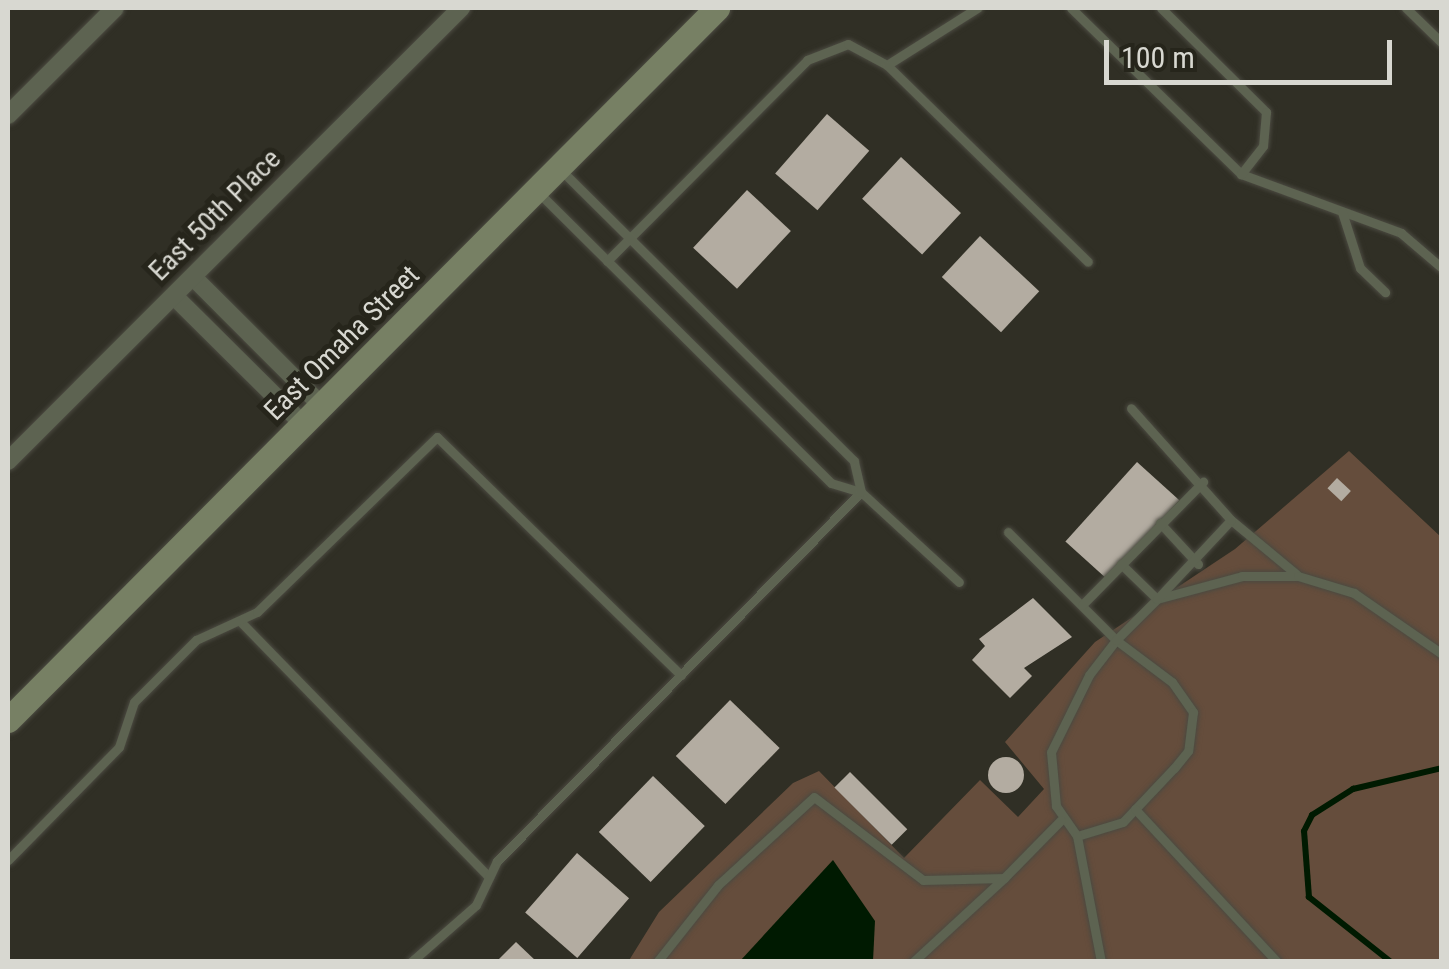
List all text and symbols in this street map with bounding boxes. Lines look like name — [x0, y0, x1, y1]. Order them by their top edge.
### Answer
scale bar — [1109, 20, 1396, 82]
text: 100 m — [1121, 40, 1195, 75]
street label: East 50th Place — [142, 142, 288, 288]
street label: East Omaha Street — [258, 259, 426, 427]

